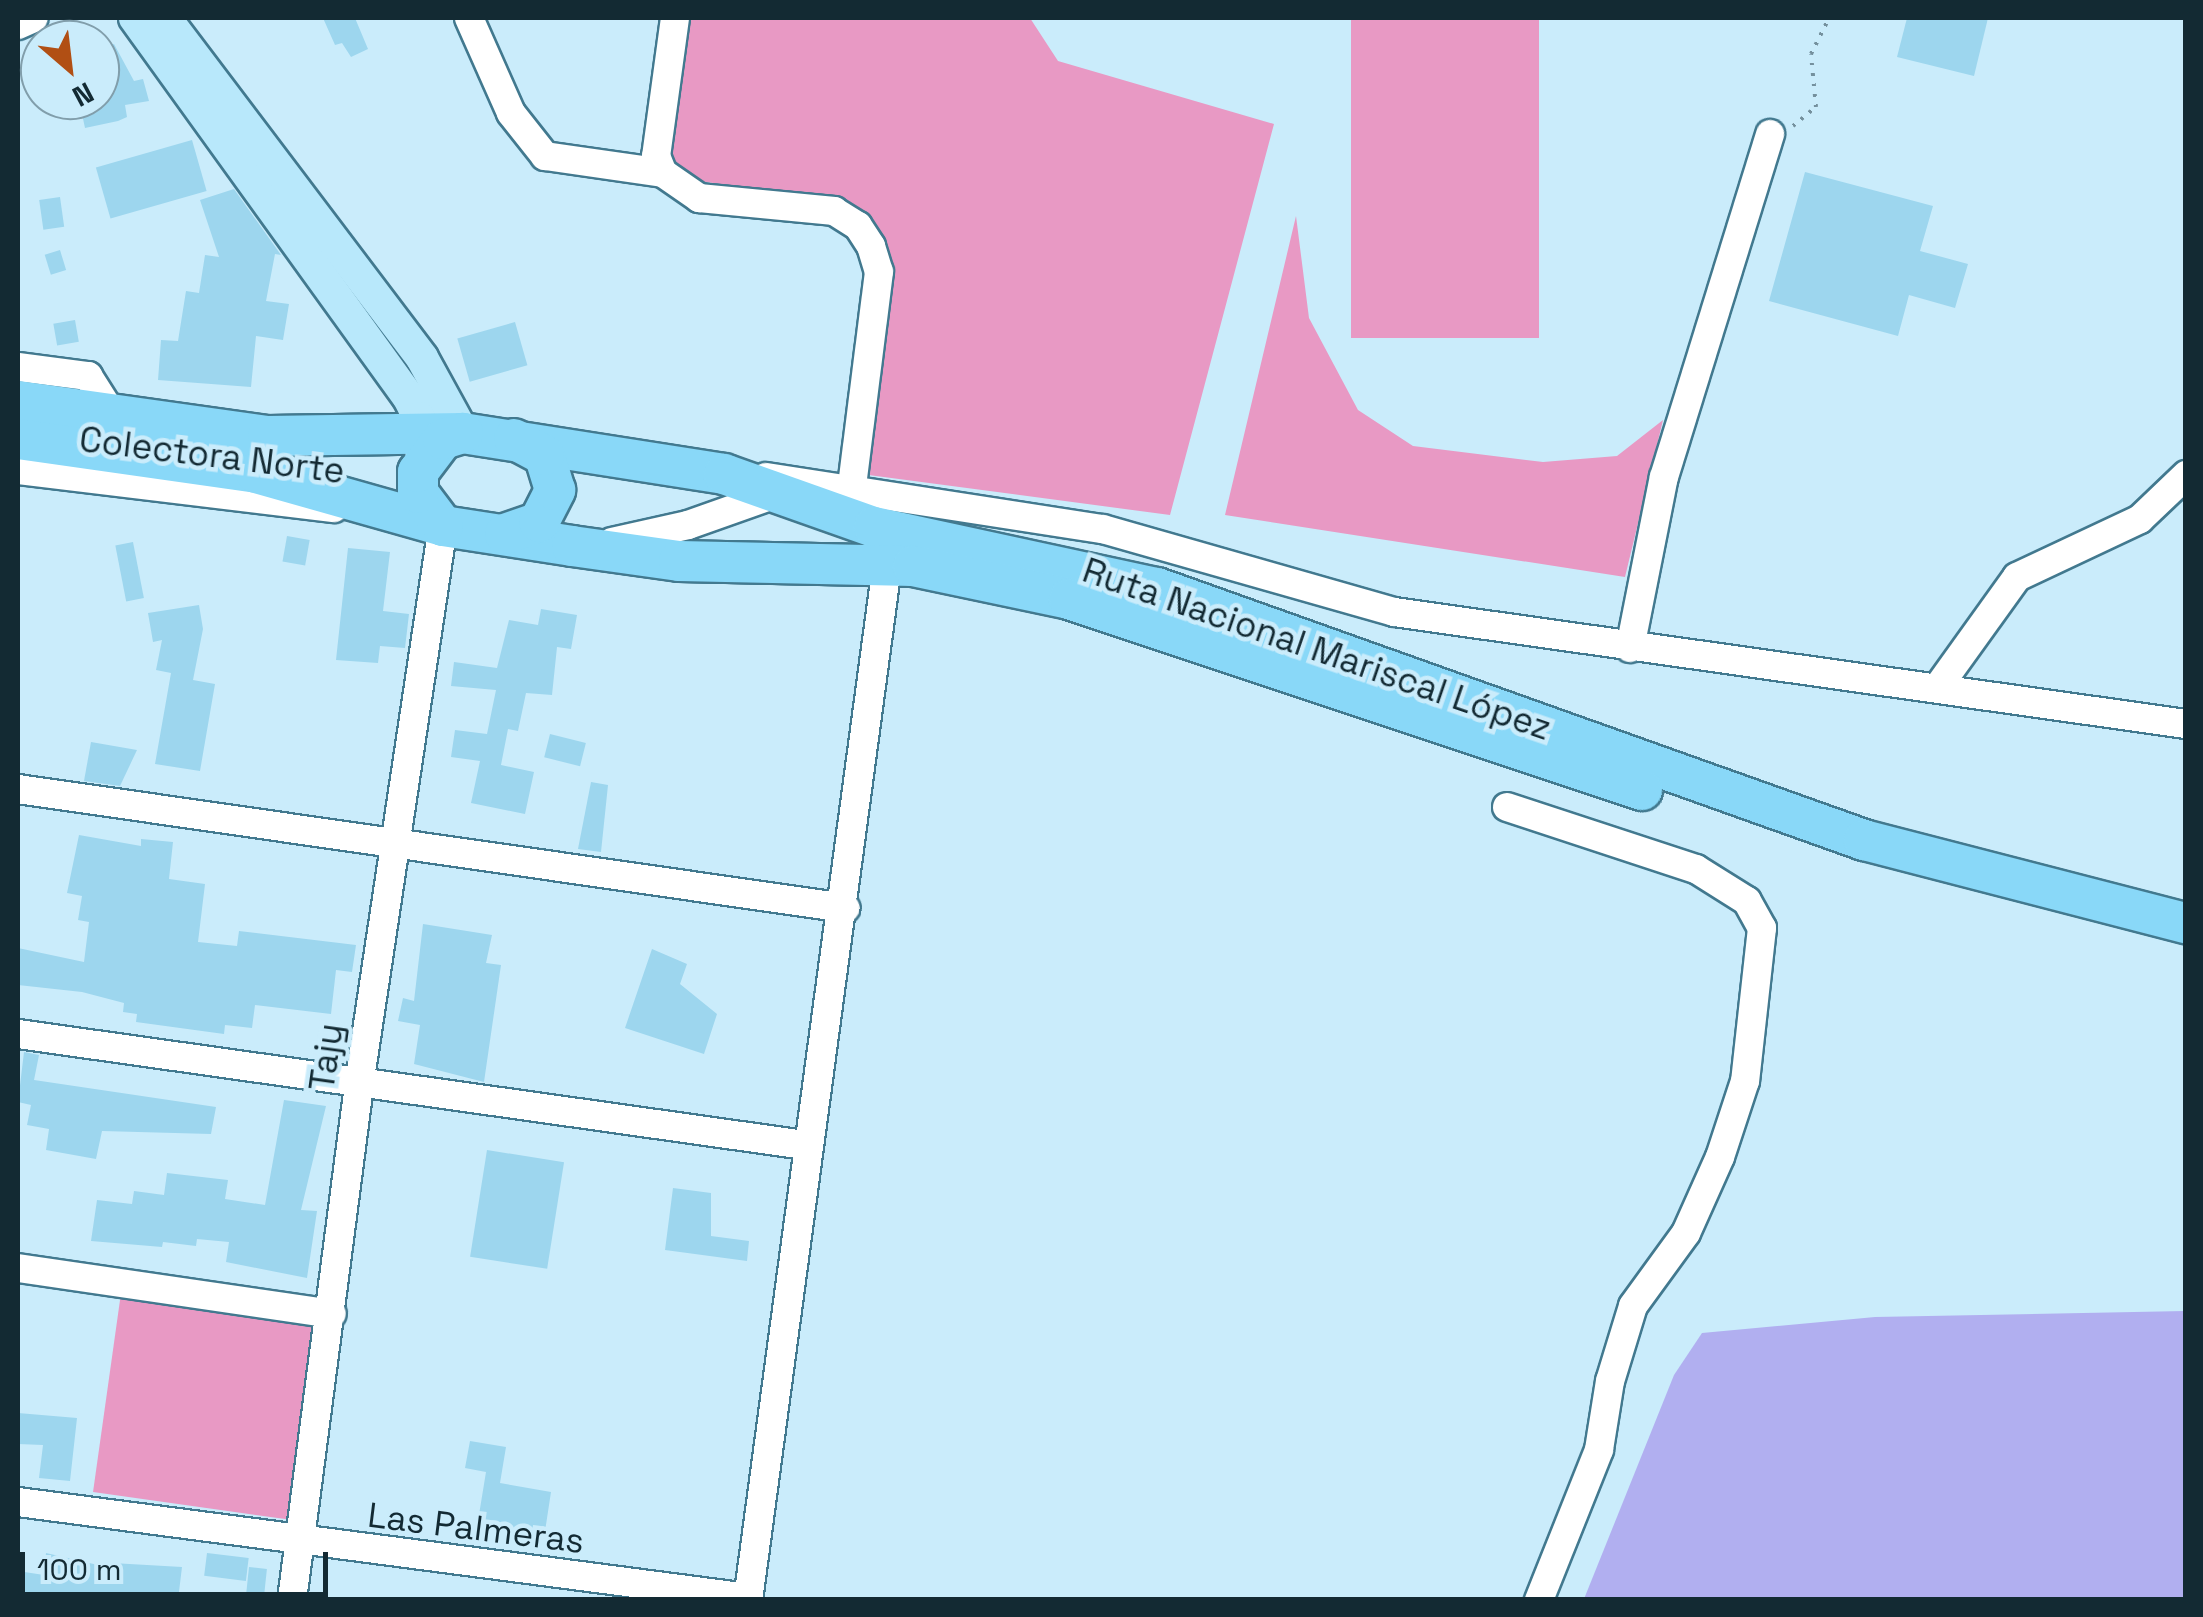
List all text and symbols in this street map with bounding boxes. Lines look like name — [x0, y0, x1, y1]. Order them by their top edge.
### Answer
north arrow — [20, 20, 120, 120]
text: N — [66, 74, 100, 115]
street label: Colectora Norte — [77, 418, 347, 492]
street label: Ruta Nacional Mariscal López — [1077, 549, 1557, 749]
street label: Tajy — [300, 1021, 352, 1093]
street label: Las Palmeras — [365, 1494, 587, 1562]
scale bar — [25, 1532, 332, 1594]
text: 100 m — [37, 1550, 122, 1589]

